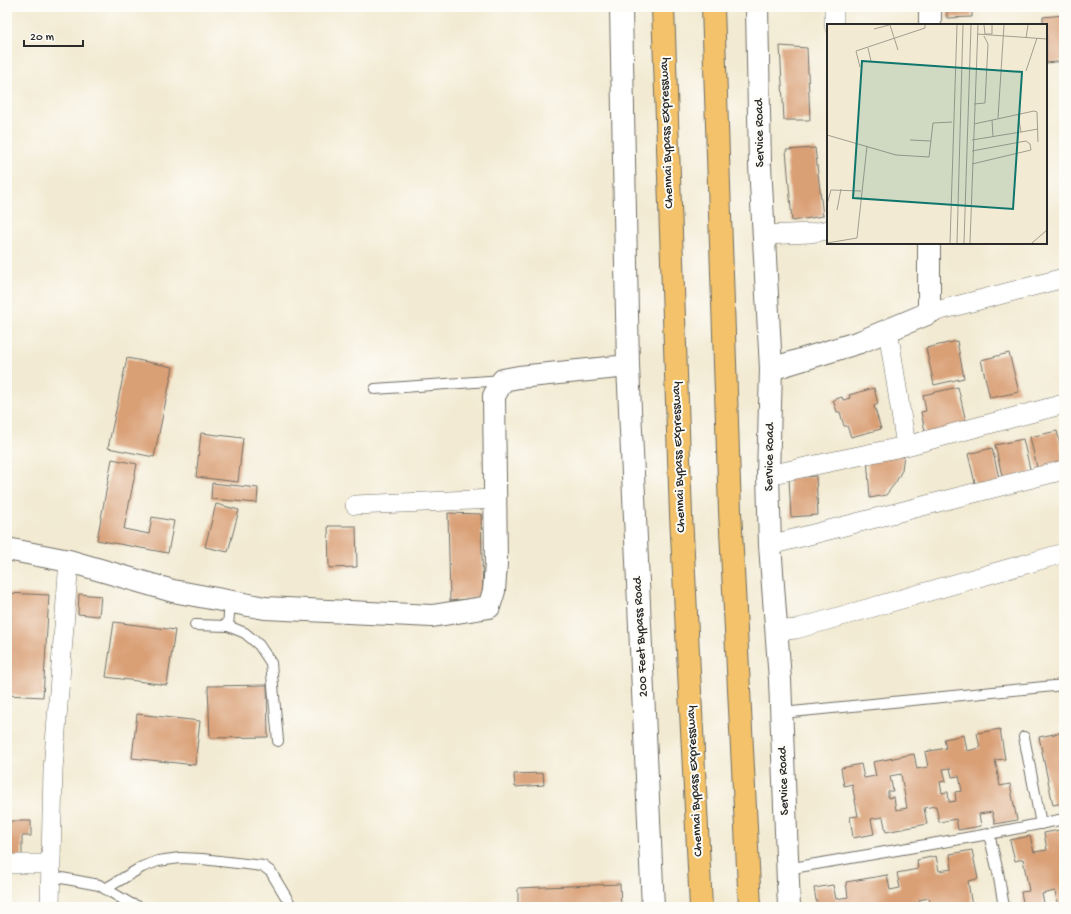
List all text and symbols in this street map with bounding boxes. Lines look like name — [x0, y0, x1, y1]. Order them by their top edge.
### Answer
scale bar — [24, 22, 83, 48]
inset map — [827, 24, 1047, 244]
text: 20 m — [30, 31, 55, 45]
street label: Chennai Bypass Expressway — [657, 56, 677, 209]
street label: Service Road — [752, 97, 768, 167]
street label: Chennai Bypass Expressway — [669, 380, 689, 533]
street label: Service Road — [762, 421, 778, 491]
street label: 200 Feet Bypass Road — [630, 575, 652, 698]
street label: Chennai Bypass Expressway — [684, 704, 706, 857]
street label: Service Road — [775, 745, 793, 815]

